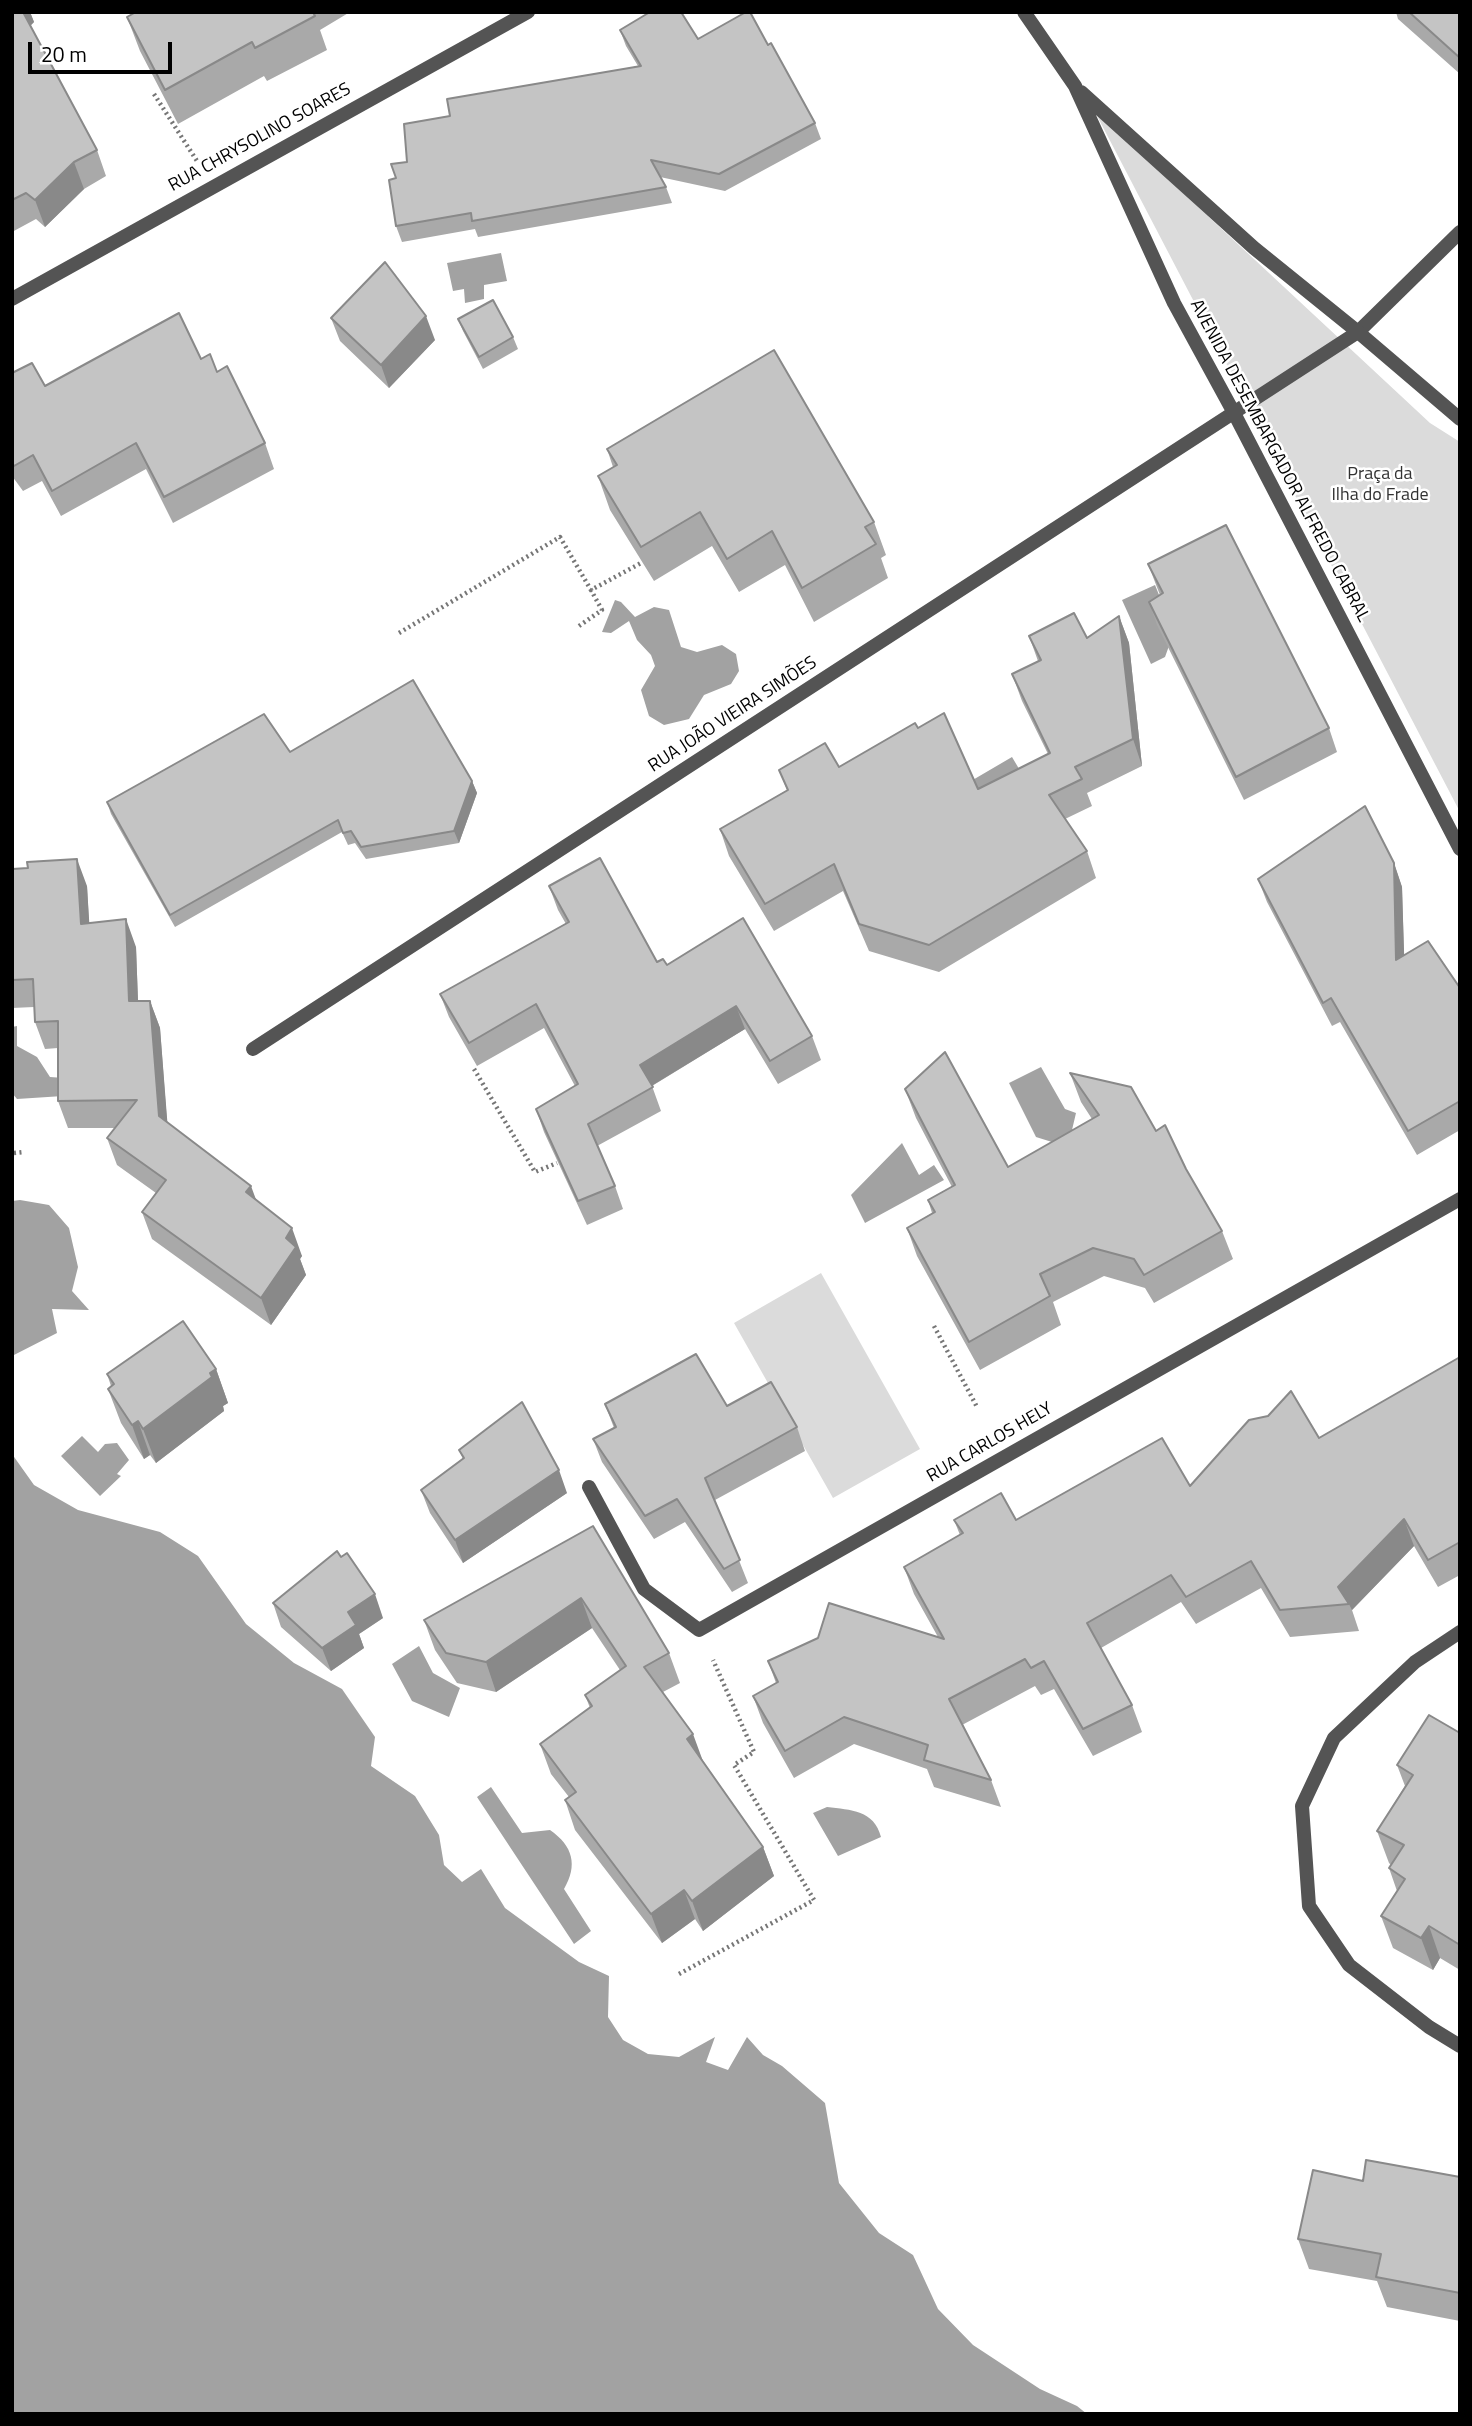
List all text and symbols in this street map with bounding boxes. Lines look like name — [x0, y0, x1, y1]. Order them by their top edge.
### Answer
scale bar — [32, 28, 175, 72]
text: 20 m — [41, 38, 87, 70]
street label: RUA CHRYSOLINO SOARES — [165, 79, 355, 197]
street label: AVENIDA DESEMBARGADOR ALFREDO CABRAL — [1185, 296, 1373, 626]
park label: Praça da Ilha do Frade — [1331, 464, 1429, 506]
street label: RUA JOÃO VIEIRA SIMÕES — [645, 653, 821, 777]
street label: RUA CARLOS HELY — [923, 1398, 1057, 1488]

